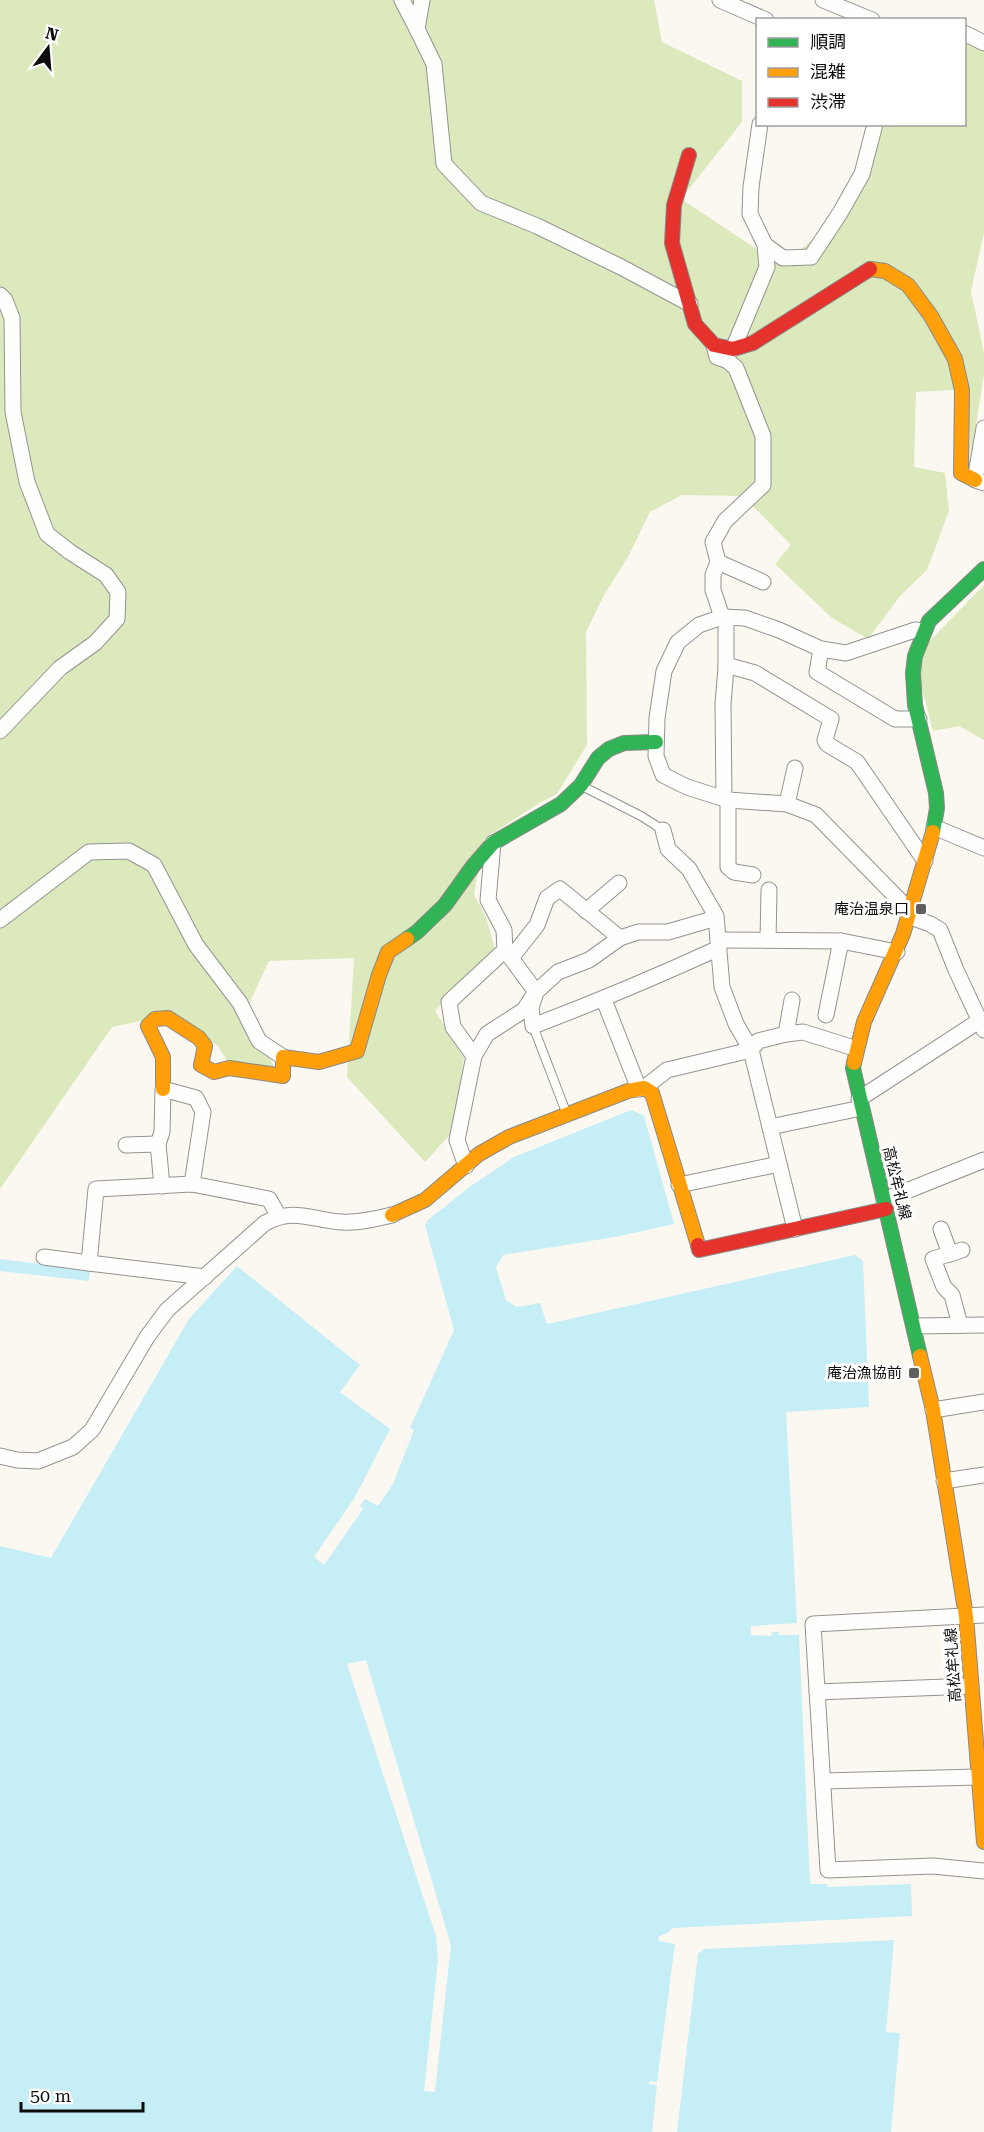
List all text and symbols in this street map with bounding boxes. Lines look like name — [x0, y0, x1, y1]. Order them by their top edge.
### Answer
north arrow — [18, 18, 78, 78]
legend — [756, 18, 966, 126]
text: N — [43, 23, 61, 45]
text: 順調 — [810, 31, 846, 52]
text: 混雑 — [810, 61, 846, 82]
text: 渋滞 — [810, 91, 846, 112]
place label: 庵治温泉口 — [834, 900, 909, 918]
marker: 庵治温泉口 — [914, 902, 928, 916]
street label: 高松牟礼線 — [879, 1144, 915, 1222]
place label: 庵治漁協前 — [827, 1364, 902, 1382]
marker: 庵治漁協前 — [907, 1366, 921, 1380]
street label: 高松牟礼線 — [941, 1627, 965, 1703]
scale bar — [21, 2075, 142, 2113]
text: 50 m — [30, 2085, 71, 2106]

